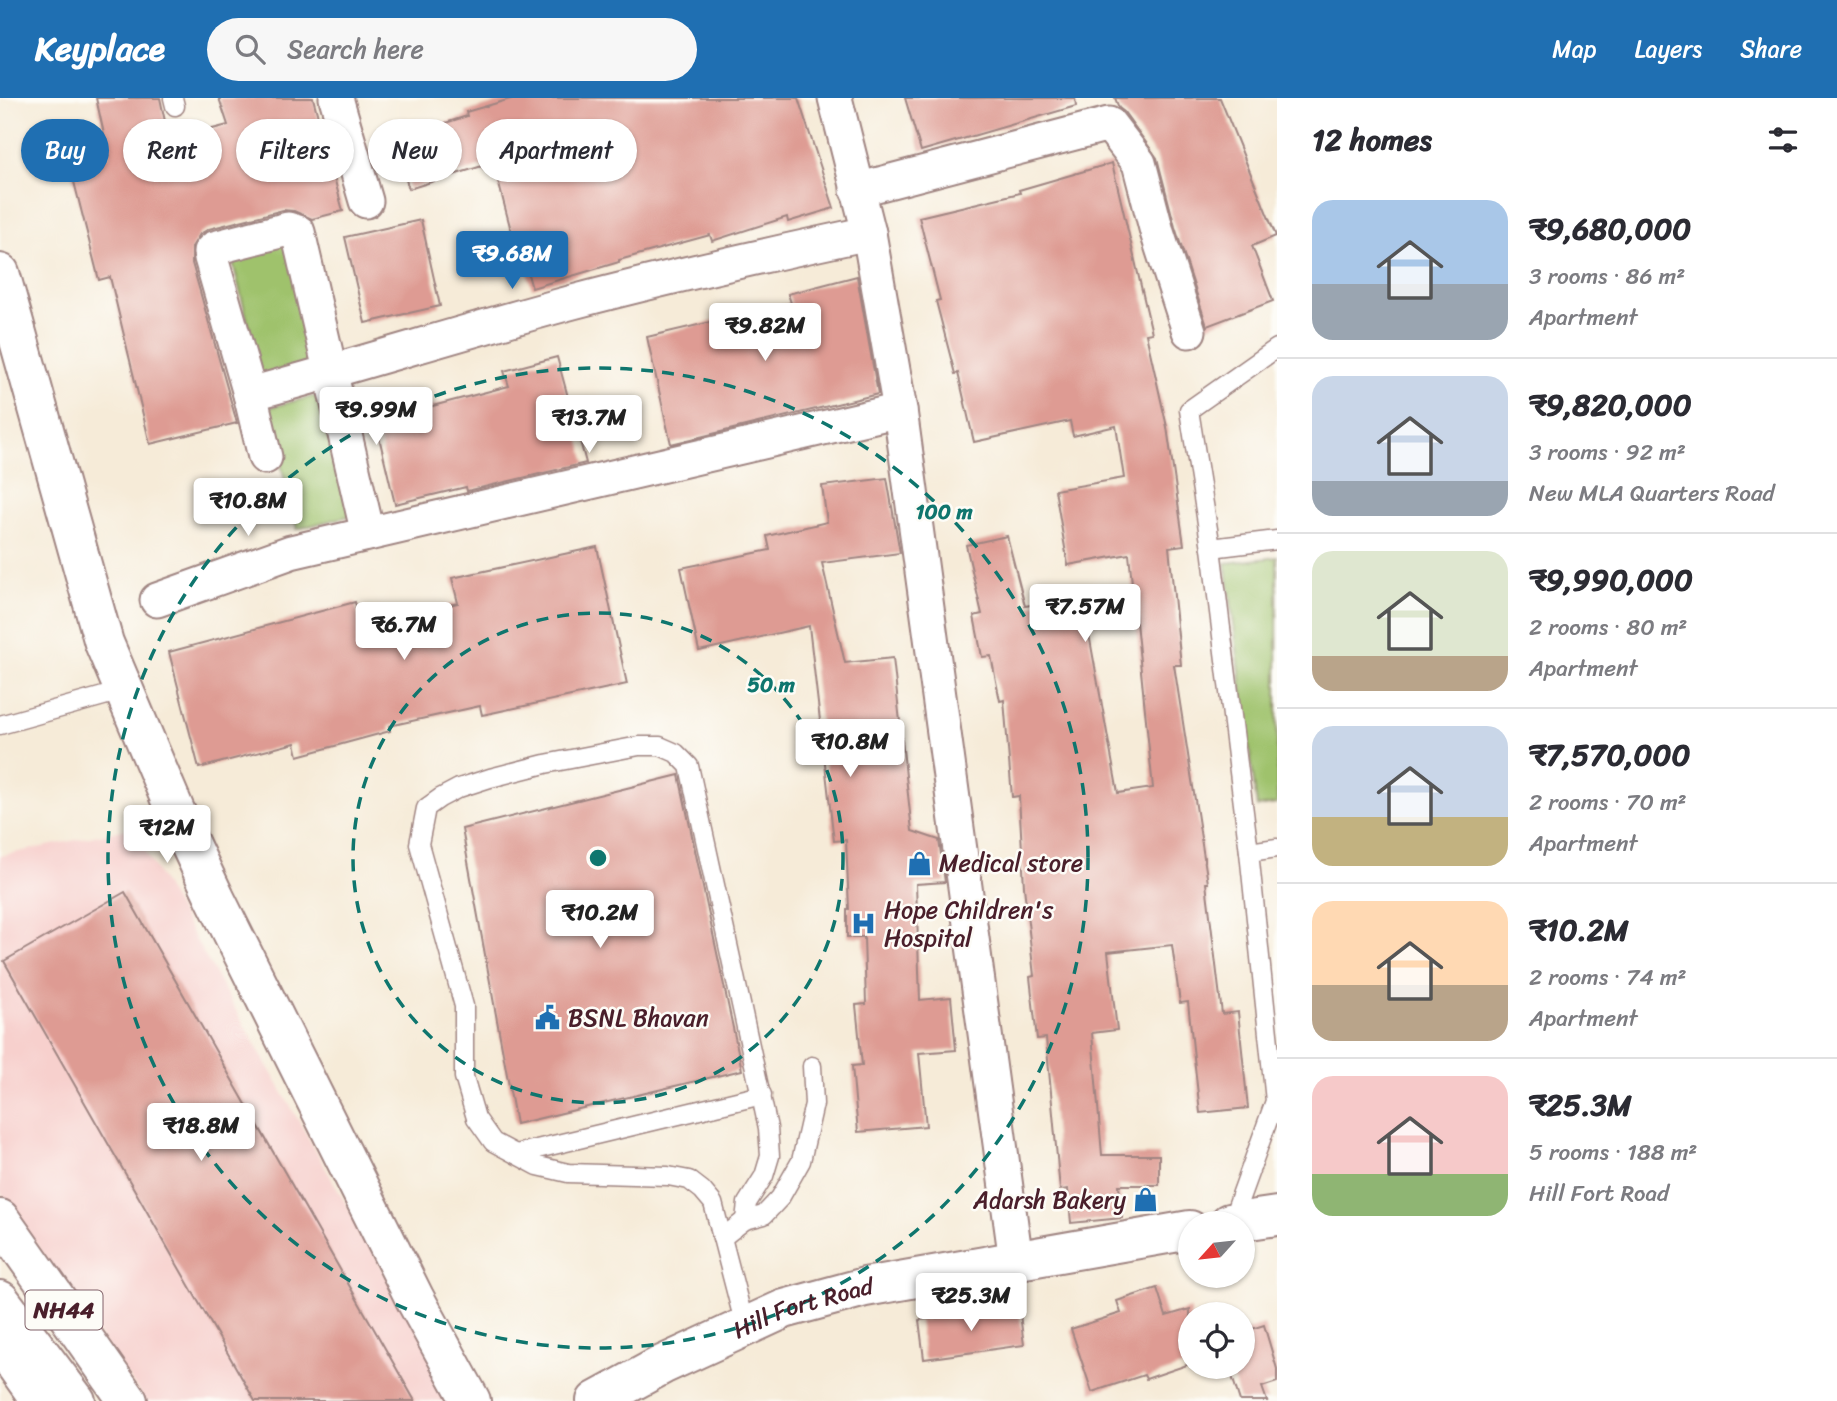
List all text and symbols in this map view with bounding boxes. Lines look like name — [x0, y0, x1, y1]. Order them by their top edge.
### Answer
search box — [207, 18, 697, 81]
text: Keyplace — [35, 20, 165, 78]
text: Search here — [287, 26, 424, 72]
text: Map — [1552, 28, 1597, 70]
text: Layers — [1635, 28, 1702, 70]
text: Share — [1740, 28, 1802, 70]
icon: search — [231, 30, 269, 68]
text: 12 homes — [1312, 113, 1432, 167]
chip: Buy — [21, 119, 109, 182]
chip: Rent — [123, 119, 222, 182]
chip: Filters — [236, 119, 354, 182]
chip: New — [368, 119, 462, 182]
chip: Apartment — [476, 119, 637, 182]
icon: filters — [1764, 121, 1802, 159]
text: ₹9,680,000 — [1529, 202, 1691, 256]
icon: home — [1368, 228, 1452, 312]
pin: ₹9.68M — [455, 232, 569, 291]
text: ₹9.68M — [472, 233, 552, 274]
text: 3 rooms · 86 m² — [1529, 256, 1685, 297]
text: Apartment — [1529, 297, 1638, 338]
pin: ₹9.82M — [708, 303, 822, 363]
text: ₹9.82M — [725, 305, 805, 346]
text: ₹9,820,000 — [1529, 378, 1692, 432]
pin: ₹9.99M — [319, 388, 433, 447]
text: ₹9.99M — [336, 389, 416, 430]
pin: ₹13.7M — [532, 396, 646, 455]
text: ₹13.7M — [552, 397, 626, 438]
icon: home — [1368, 404, 1452, 488]
text: 3 rooms · 92 m² — [1529, 432, 1686, 473]
text: New MLA Quarters Road — [1529, 473, 1775, 514]
pin: ₹10.8M — [191, 478, 305, 538]
text: ₹10.8M — [210, 480, 286, 521]
text: 100 m — [915, 493, 973, 531]
text: ₹9,990,000 — [1529, 553, 1693, 607]
icon: home — [1368, 579, 1452, 663]
pin: ₹7.57M — [1028, 584, 1142, 644]
text: ₹7.57M — [1046, 586, 1124, 627]
pin: ₹6.7M — [355, 602, 453, 662]
text: ₹6.7M — [372, 604, 436, 645]
text: 2 rooms · 80 m² — [1529, 607, 1687, 648]
text: Apartment — [1529, 648, 1638, 689]
text: 50 m — [747, 666, 796, 704]
pin: ₹10.8M — [793, 720, 907, 779]
text: ₹10.8M — [812, 721, 888, 762]
text: ₹7,570,000 — [1529, 728, 1690, 782]
icon: home — [1368, 754, 1452, 838]
text: 2 rooms · 70 m² — [1529, 782, 1687, 823]
pin: ₹12M — [126, 806, 208, 865]
text: ₹12M — [140, 807, 194, 848]
text: Apartment — [1529, 823, 1638, 864]
place label: Medical store — [939, 842, 1083, 884]
centre of rings — [586, 846, 610, 870]
shop icon: Medical store — [905, 849, 933, 877]
place label: Hope Children's Hospital — [884, 889, 1054, 959]
pin: ₹10.2M — [543, 890, 657, 950]
text: ₹10.2M — [562, 892, 638, 933]
text: ₹10.2M — [1529, 903, 1628, 957]
hospital icon: Hope Children's Hospital — [850, 910, 878, 938]
icon: home — [1368, 929, 1452, 1013]
text: 2 rooms · 74 m² — [1529, 957, 1686, 998]
place label: BSNL Bhavan — [568, 997, 709, 1039]
text: Apartment — [1529, 998, 1638, 1039]
public building icon: BSNL Bhavan — [534, 1004, 562, 1032]
text: ₹25.3M — [1529, 1078, 1631, 1132]
pin: ₹18.8M — [144, 1104, 258, 1163]
icon: home — [1368, 1104, 1452, 1188]
text: ₹18.8M — [163, 1105, 239, 1146]
text: 5 rooms · 188 m² — [1529, 1132, 1697, 1173]
text: Hill Fort Road — [1529, 1173, 1669, 1214]
place label: Adarsh Bakery — [972, 1179, 1127, 1221]
shop icon: Adarsh Bakery — [1132, 1186, 1160, 1214]
north arrow — [1178, 1211, 1255, 1288]
map controls — [1178, 1211, 1255, 1379]
street label: Hill Fort Road — [726, 1265, 878, 1351]
pin: ₹25.3M — [914, 1274, 1028, 1333]
text: ₹25.3M — [932, 1275, 1010, 1316]
road number: NH44 — [25, 1290, 102, 1330]
button: locate — [1178, 1302, 1255, 1379]

